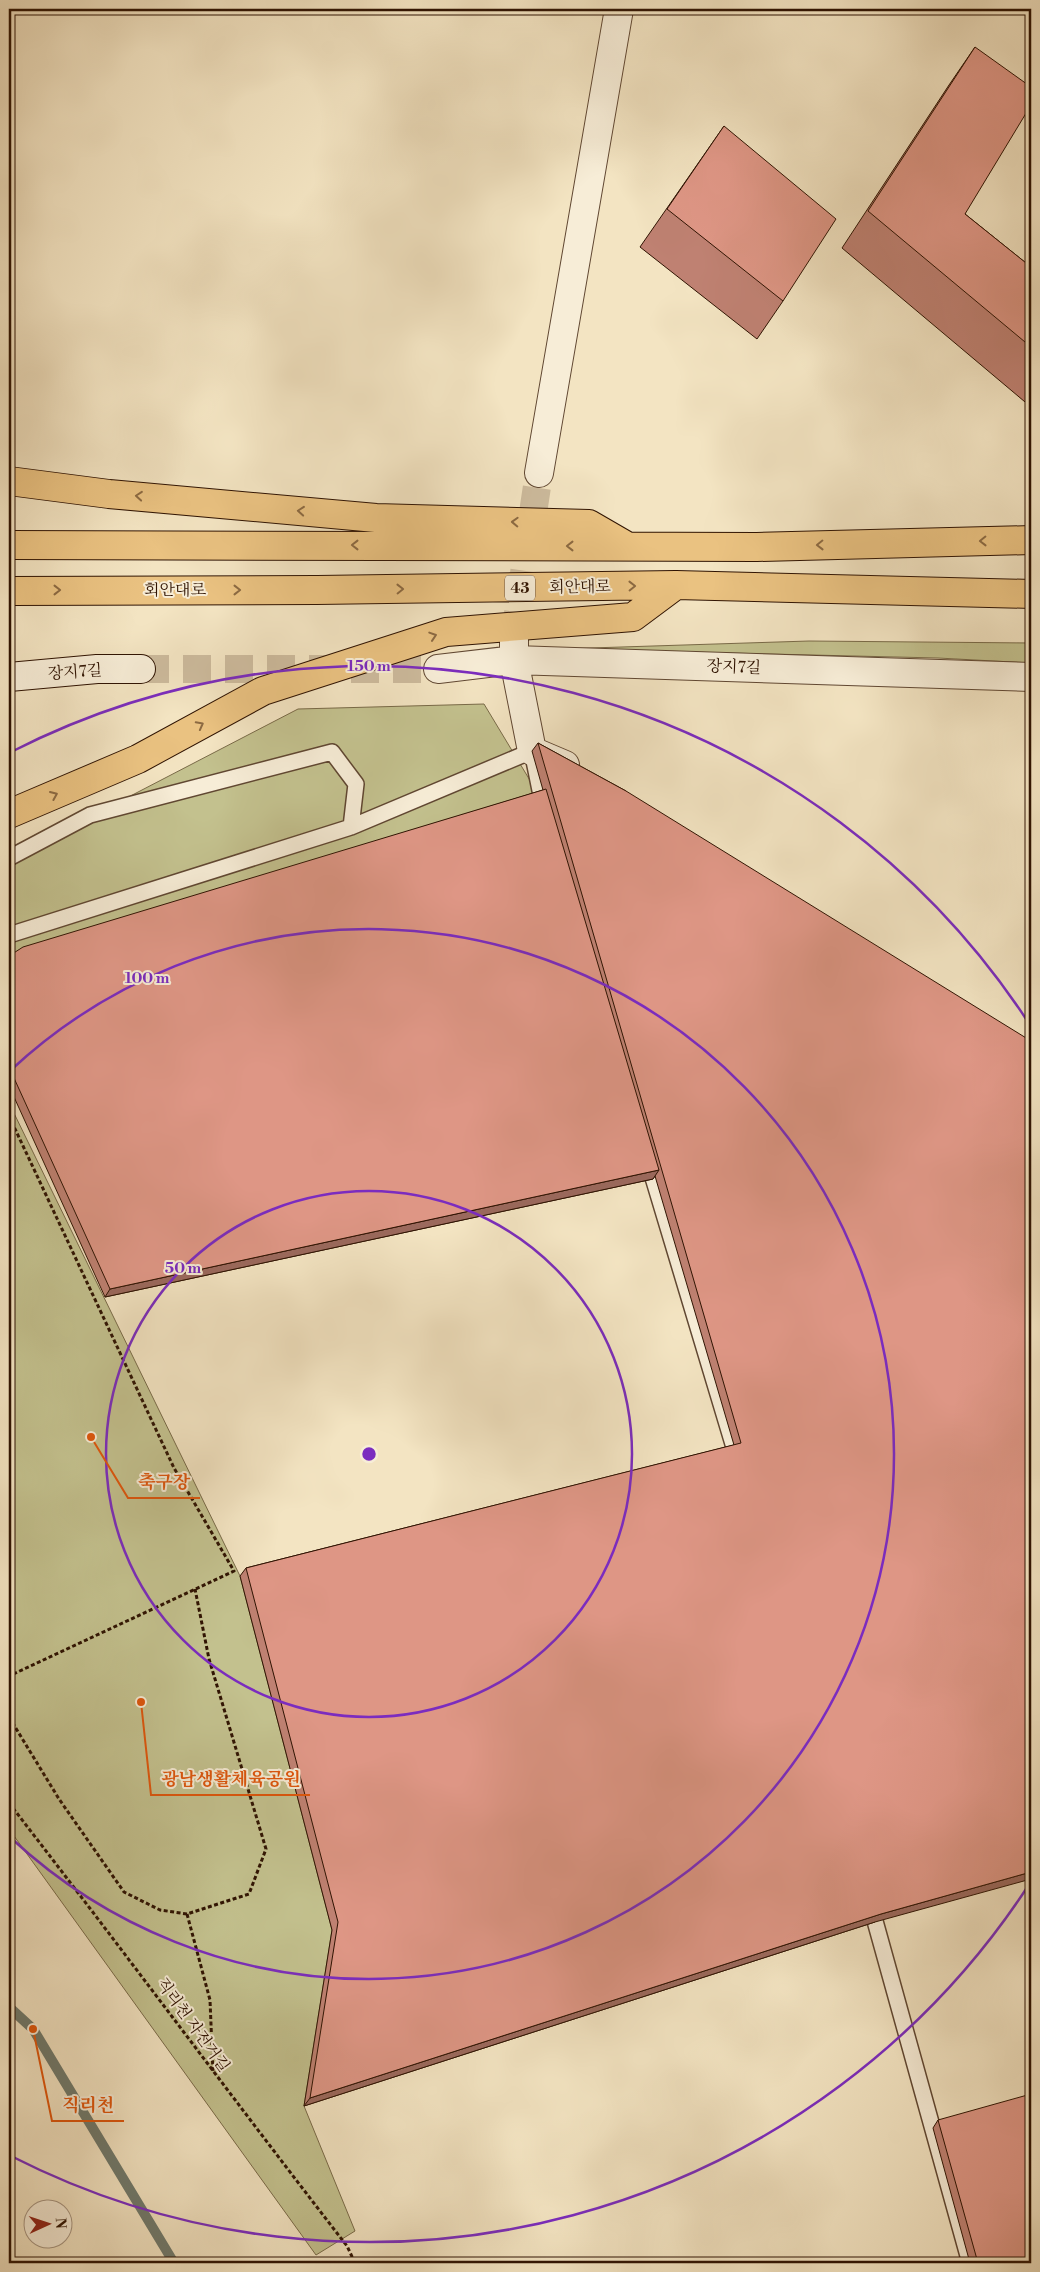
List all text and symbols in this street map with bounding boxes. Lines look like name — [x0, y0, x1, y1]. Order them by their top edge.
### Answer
one-way arrow — [135, 491, 143, 502]
one-way arrow — [296, 506, 304, 517]
one-way arrow — [511, 517, 519, 527]
one-way arrow — [978, 536, 986, 547]
one-way arrow — [351, 540, 358, 550]
one-way arrow — [816, 540, 824, 550]
one-way arrow — [566, 541, 574, 551]
road number: 43 — [505, 576, 535, 600]
street label: 회안대로 — [549, 576, 612, 598]
street label: 회안대로 — [144, 580, 206, 600]
one-way arrow — [629, 581, 637, 591]
one-way arrow — [396, 584, 404, 594]
one-way arrow — [54, 585, 62, 595]
one-way arrow — [234, 585, 242, 595]
one-way arrow — [428, 631, 437, 641]
street label: 장지7길 — [706, 656, 762, 678]
text: 150 m — [347, 657, 391, 676]
street label: 장지7길 — [47, 660, 103, 684]
one-way arrow — [195, 721, 204, 731]
one-way arrow — [49, 790, 58, 801]
text: 100 m — [125, 969, 170, 988]
text: 50 m — [165, 1259, 201, 1278]
centre of rings — [360, 1445, 378, 1463]
callout: 축구장 — [128, 1465, 200, 1498]
text: 축구장 — [138, 1471, 191, 1494]
callout: 광남생활체육공원 — [151, 1762, 310, 1795]
text: 광남생활체육공원 — [161, 1768, 301, 1791]
street label: 직리천 자전거길 — [152, 1974, 234, 2076]
callout: 직리천 — [52, 2088, 124, 2121]
text: 직리천 — [62, 2094, 114, 2117]
north arrow — [22, 2200, 72, 2250]
text: N — [51, 2217, 69, 2229]

